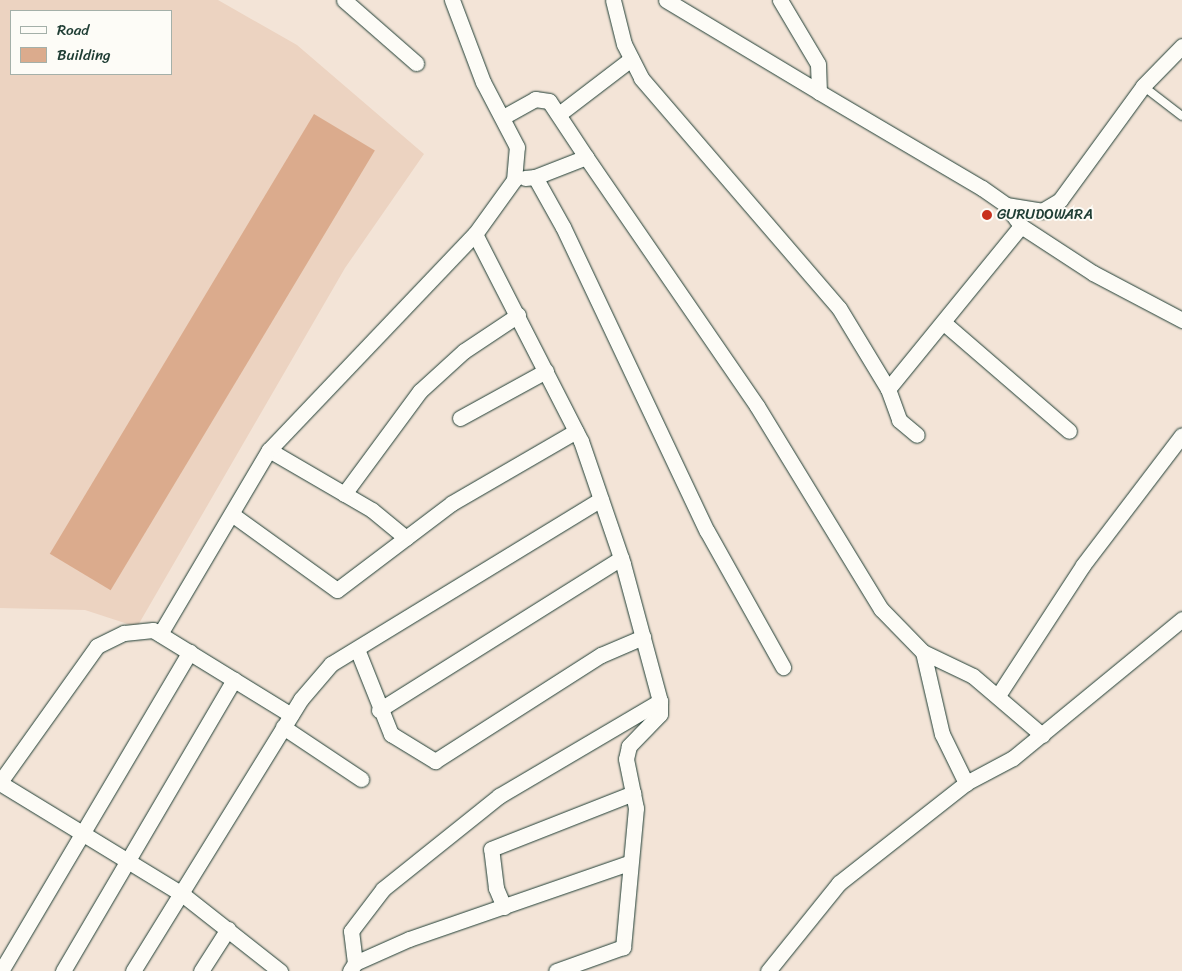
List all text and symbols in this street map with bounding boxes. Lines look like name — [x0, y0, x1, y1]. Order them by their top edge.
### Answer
legend — [10, 10, 172, 75]
text: Road — [57, 17, 89, 43]
text: Building — [57, 42, 111, 68]
place label: GURUDOWARA — [997, 206, 1093, 224]
marker: GURUDOWARA — [981, 209, 993, 221]

